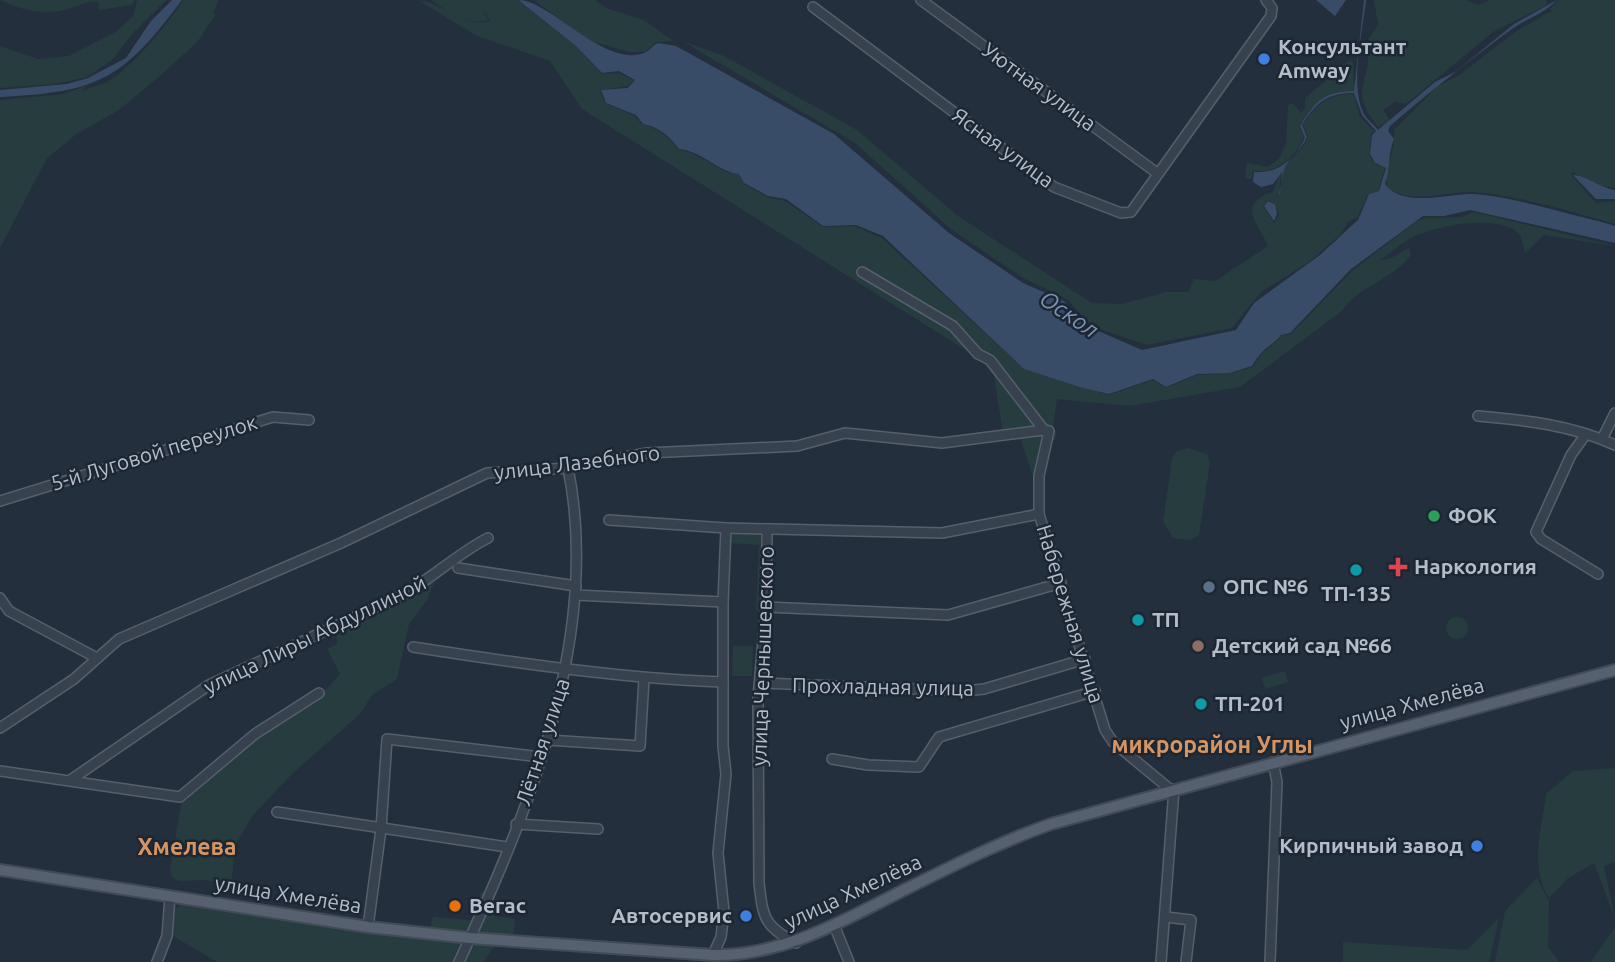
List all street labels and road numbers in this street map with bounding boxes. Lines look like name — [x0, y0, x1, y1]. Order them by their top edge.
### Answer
street label: Уютная улица — [978, 37, 1101, 135]
street label: Ясная улица — [948, 102, 1059, 192]
street label: 5-й Луговой переулок — [48, 409, 260, 495]
street label: улица Лазебного — [493, 440, 661, 484]
street label: Набережная улица — [1032, 522, 1110, 706]
street label: улица Чернышевского — [746, 545, 778, 767]
street label: улица Лиры Абдуллиной — [199, 570, 430, 698]
street label: Прохладная улица — [792, 672, 974, 700]
street label: улица Хмелёва — [1337, 672, 1486, 734]
street label: Лётная улица — [510, 675, 574, 808]
street label: улица Хмелёва — [780, 849, 925, 933]
street label: улица Хмелёва — [213, 871, 363, 917]

